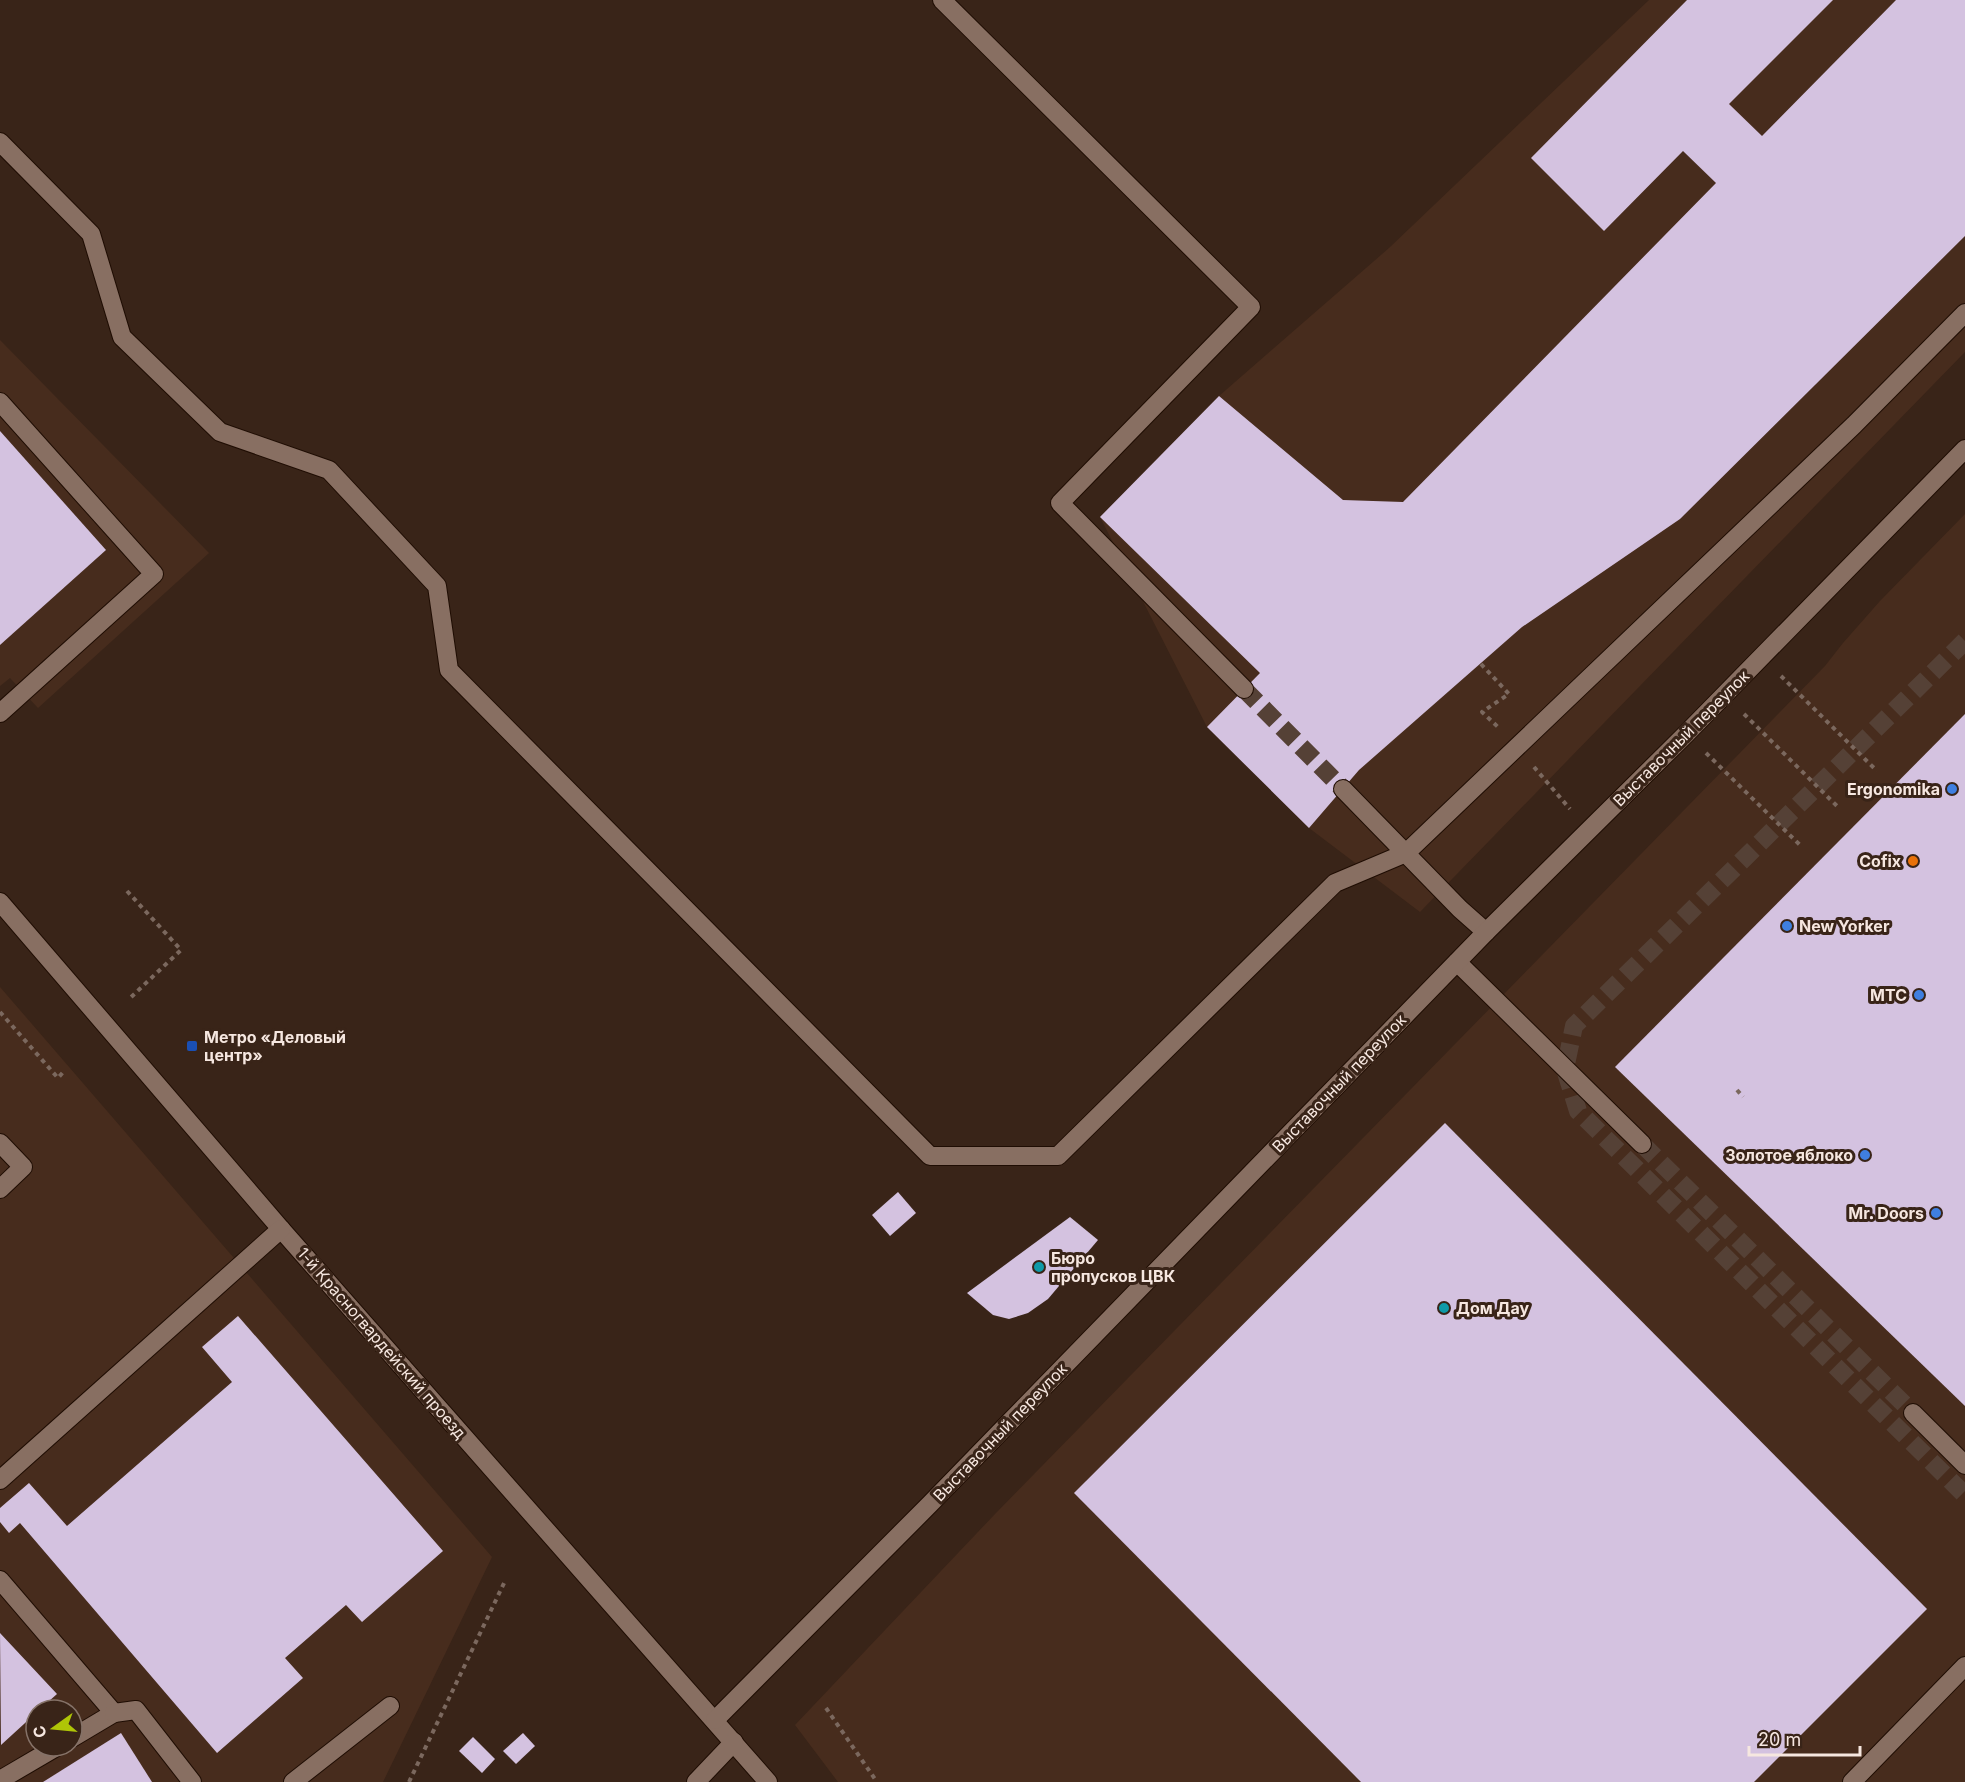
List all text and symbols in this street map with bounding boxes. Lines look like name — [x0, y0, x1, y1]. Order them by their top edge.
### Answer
street label: Выставочный переулок — [1609, 666, 1753, 810]
place label: Ergonomika — [1847, 779, 1940, 799]
marker: Ergonomika — [1945, 782, 1959, 796]
place label: Cofix — [1859, 851, 1901, 871]
marker: Cofix — [1906, 854, 1920, 868]
place label: New Yorker — [1799, 916, 1890, 936]
marker: New Yorker — [1780, 919, 1794, 933]
place label: МТС — [1870, 985, 1907, 1005]
marker: МТС — [1912, 988, 1926, 1002]
street label: Выставочный переулок — [1268, 1010, 1410, 1156]
place label: Метро «Деловый центр» — [204, 1027, 346, 1065]
marker: Метро «Деловый центр» — [185, 1039, 199, 1053]
place label: Золотое яблоко — [1725, 1145, 1853, 1165]
marker: Золотое яблоко — [1858, 1148, 1872, 1162]
place label: Mr. Doors — [1848, 1203, 1924, 1223]
marker: Mr. Doors — [1929, 1206, 1943, 1220]
street label: 1-й Красногвардейский проезд — [293, 1243, 471, 1443]
place label: Бюро пропусков ЦВК — [1051, 1248, 1176, 1286]
marker: Бюро пропусков ЦВК — [1032, 1260, 1046, 1274]
place label: Дом Дау — [1456, 1298, 1529, 1318]
marker: Дом Дау — [1437, 1301, 1451, 1315]
street label: Выставочный переулок — [929, 1359, 1071, 1505]
north arrow — [24, 1698, 84, 1758]
scale bar — [1749, 1719, 1860, 1757]
text: С — [28, 1723, 51, 1740]
text: 20 m — [1758, 1729, 1801, 1750]

